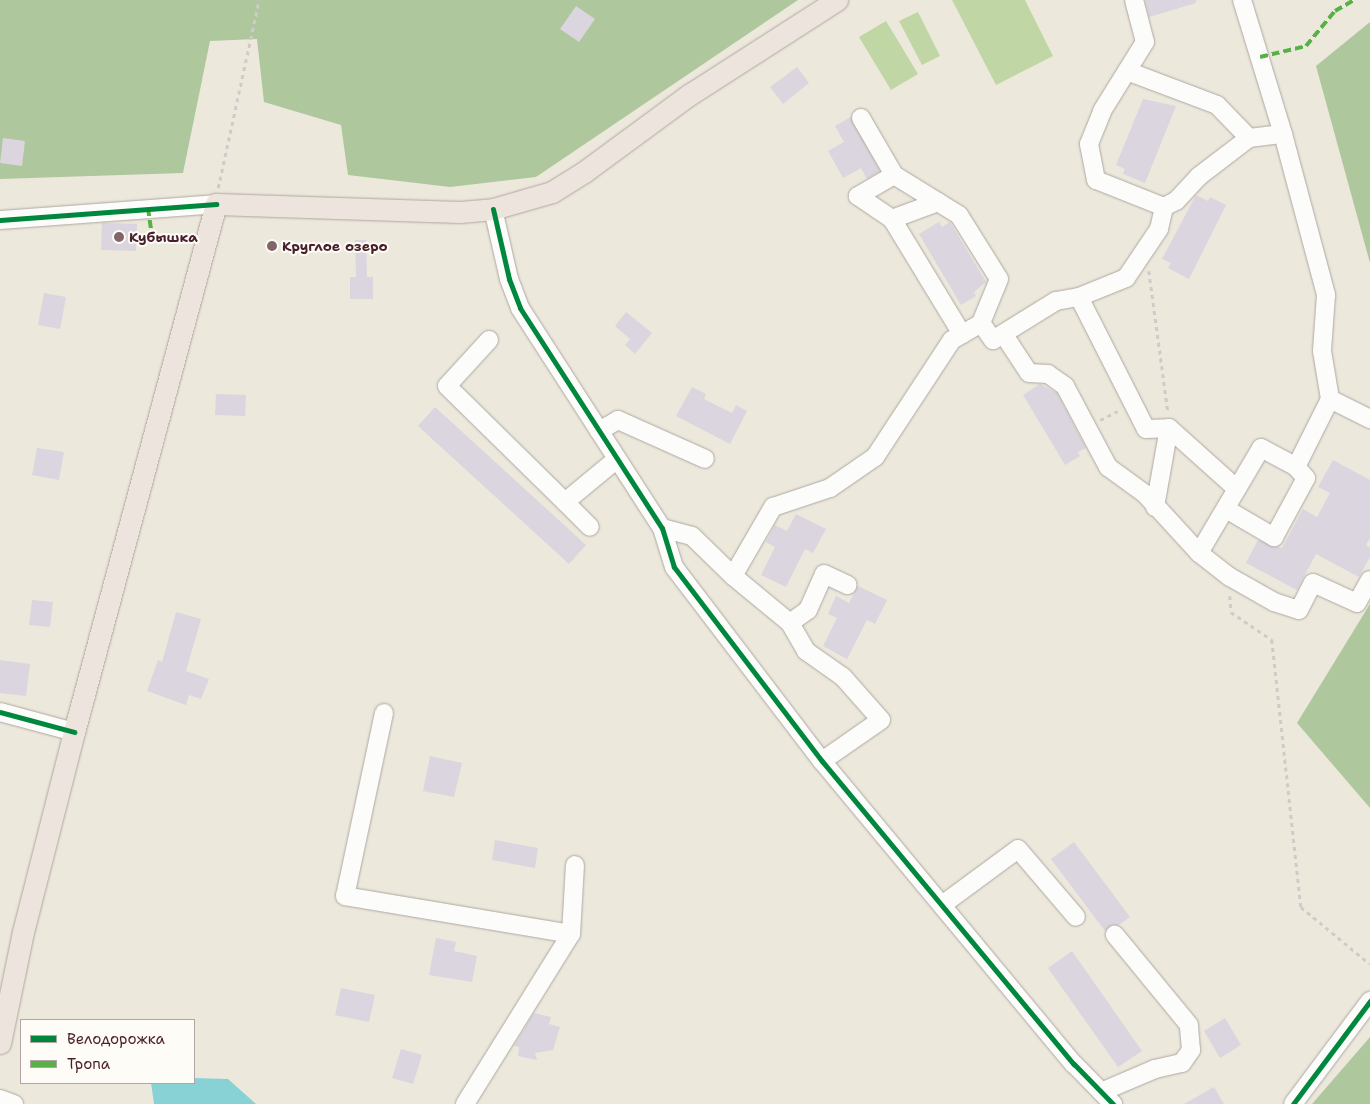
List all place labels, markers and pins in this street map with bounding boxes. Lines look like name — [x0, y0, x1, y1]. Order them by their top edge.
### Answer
place label: Кубышка — [129, 229, 198, 245]
marker: Кубышка — [113, 231, 125, 243]
place label: Круглое озеро — [282, 238, 388, 254]
marker: Круглое озеро — [266, 240, 278, 252]

